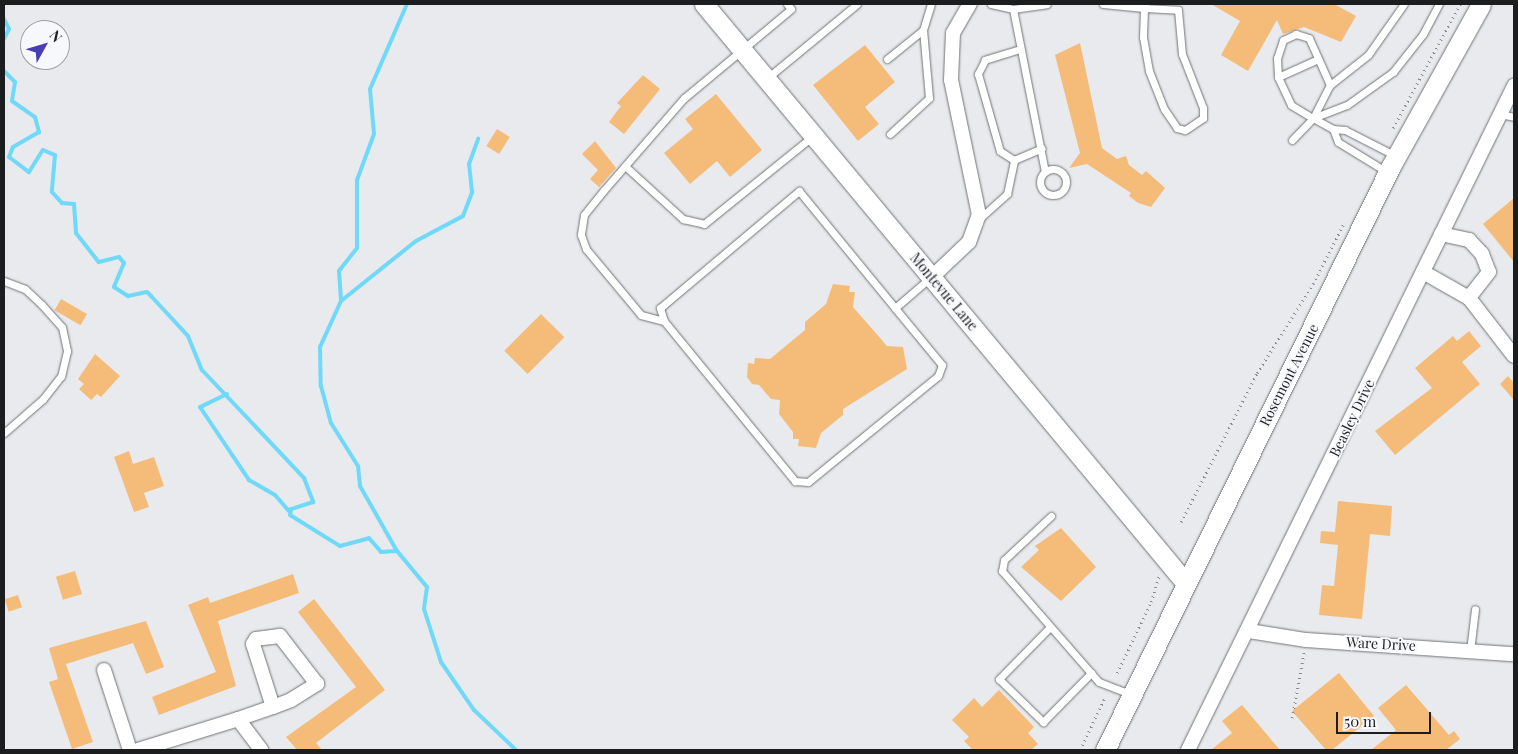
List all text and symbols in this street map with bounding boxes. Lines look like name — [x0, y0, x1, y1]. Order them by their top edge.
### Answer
north arrow — [20, 20, 70, 70]
text: N — [46, 26, 67, 46]
street label: Montevue Lane — [907, 250, 981, 334]
street label: Rosemont Avenue — [1256, 321, 1322, 429]
street label: Beasley Drive — [1326, 376, 1378, 460]
street label: Ware Drive — [1346, 634, 1416, 654]
scale bar — [1338, 702, 1433, 734]
text: 50 m — [1344, 711, 1376, 731]

